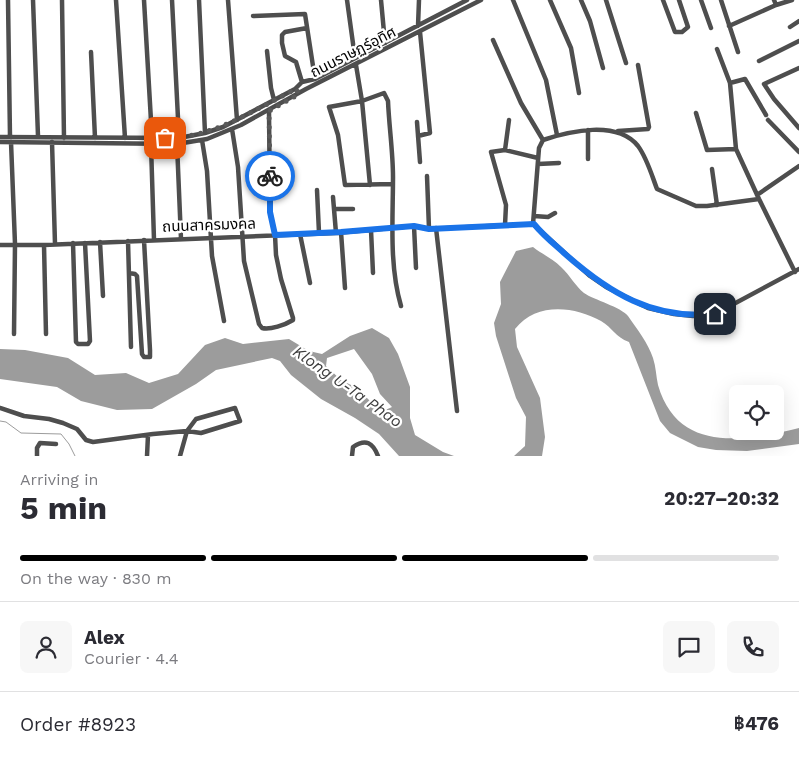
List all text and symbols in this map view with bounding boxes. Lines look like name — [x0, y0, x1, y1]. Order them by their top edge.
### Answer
street label: ถนนราษฏร์อุทิศ — [307, 23, 399, 81]
pin — [144, 117, 186, 159]
icon: bag — [151, 124, 179, 152]
courier — [245, 151, 295, 201]
icon: bike — [256, 162, 284, 190]
street label: ถนนสาครมงคล — [162, 214, 256, 236]
pin — [694, 293, 736, 335]
icon: home — [701, 300, 729, 328]
water label: Klong U-Ta Phao — [289, 342, 406, 431]
map controls — [729, 385, 784, 440]
button: locate — [729, 385, 784, 440]
text: Arriving in — [20, 470, 98, 489]
text: 20:27–20:32 — [664, 487, 779, 510]
text: 5 min — [20, 489, 107, 527]
text: On the way · 830 m — [20, 569, 172, 588]
button: person — [20, 621, 72, 673]
button: chat — [663, 621, 715, 673]
button: phone — [727, 621, 779, 673]
text: Alex — [84, 626, 125, 649]
text: Courier · 4.4 — [84, 649, 179, 668]
text: ฿476 — [734, 712, 779, 735]
text: Order #8923 — [20, 713, 136, 736]

